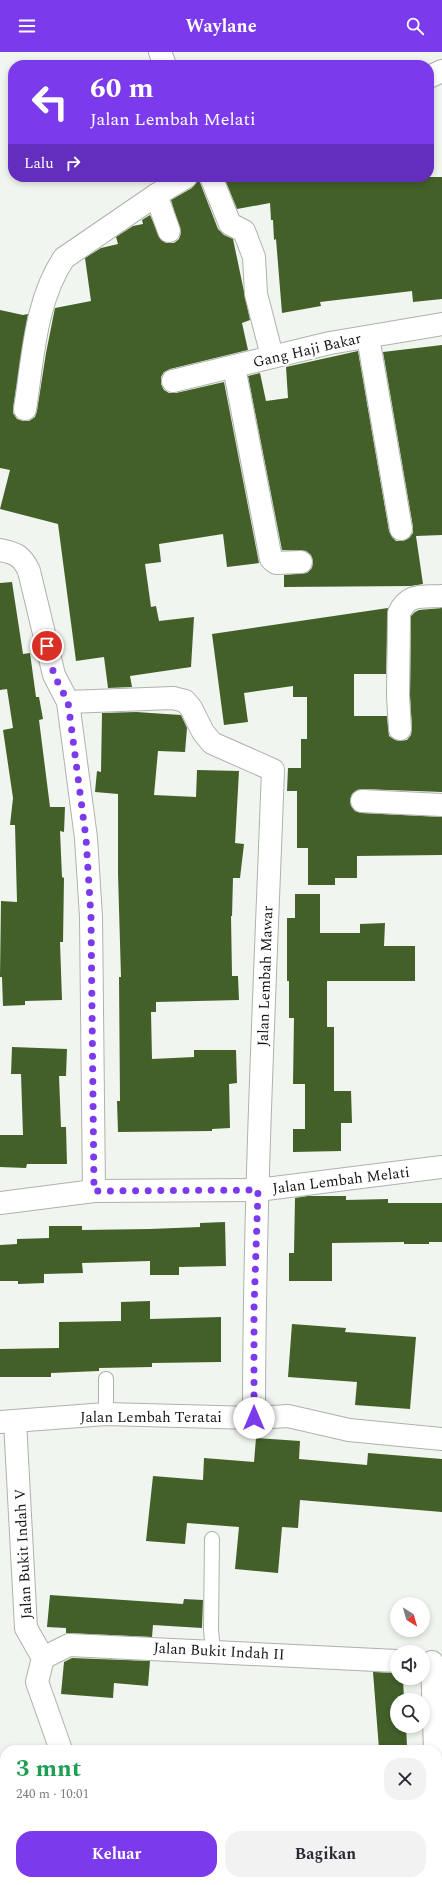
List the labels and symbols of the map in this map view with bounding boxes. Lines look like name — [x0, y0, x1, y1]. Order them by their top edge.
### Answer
street label: Gang Haji Bakar — [251, 327, 364, 374]
pin — [30, 629, 64, 663]
street label: Jalan Lembah Mawar — [252, 905, 279, 1047]
street label: Jalan Lembah Melati — [271, 1161, 411, 1200]
position arrow — [233, 1397, 275, 1439]
street label: Jalan Lembah Teratai — [80, 1406, 222, 1429]
street label: Jalan Bukit Indah V — [9, 1488, 38, 1620]
north arrow — [390, 1597, 430, 1637]
street label: Jalan Bukit Indah II — [153, 1637, 285, 1666]

